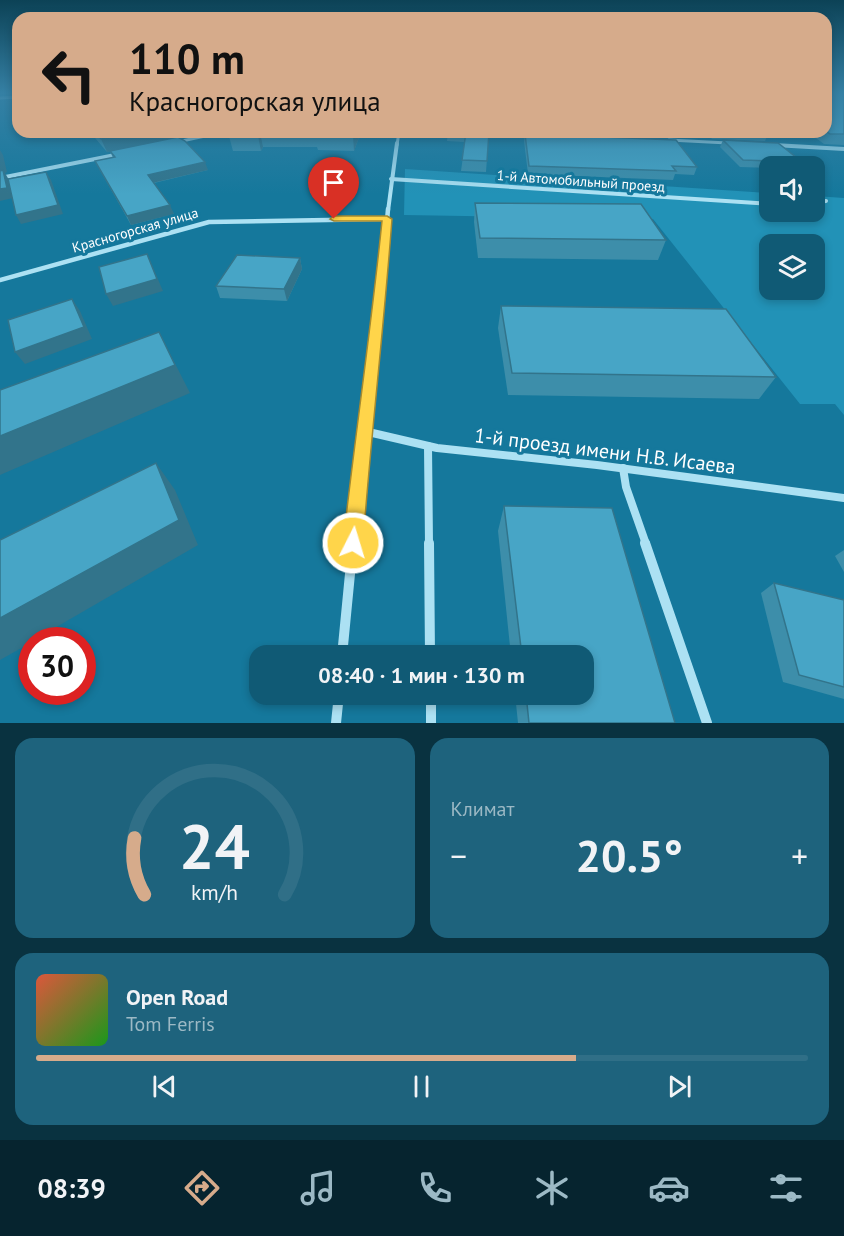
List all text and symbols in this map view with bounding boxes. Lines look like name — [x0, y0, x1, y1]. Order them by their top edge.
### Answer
text: 110 m — [129, 31, 245, 86]
icon: left — [30, 36, 108, 114]
text: Красногорская улица — [129, 84, 381, 118]
map controls — [759, 156, 825, 300]
button: sound — [759, 156, 825, 222]
pin — [308, 157, 359, 219]
icon: arrive — [317, 166, 350, 199]
street label: 1-й Автомобильный проезд — [496, 166, 666, 196]
street label: Красногорская улица — [70, 203, 200, 257]
button: layers — [759, 234, 825, 300]
street label: 1-й проезд имени Н.В. Исаева — [473, 422, 737, 480]
position arrow — [321, 511, 385, 575]
speed limit sign: 30 — [18, 627, 96, 705]
text: 08:40 · 1 мин · 130 m — [318, 661, 525, 689]
text: Климат — [451, 796, 514, 822]
text: 24 — [179, 805, 250, 886]
text: 20.5° — [576, 826, 683, 884]
text: − — [451, 834, 467, 877]
text: + — [791, 834, 808, 877]
text: km/h — [191, 878, 238, 906]
text: Open Road — [126, 983, 228, 1011]
text: Tom Ferris — [126, 1011, 215, 1037]
icon: previous — [148, 1070, 181, 1103]
icon: pause — [405, 1070, 438, 1103]
icon: next — [663, 1070, 696, 1103]
icon: directions — [181, 1167, 223, 1209]
icon: music — [297, 1167, 339, 1209]
icon: phone — [414, 1167, 456, 1209]
icon: climate — [531, 1167, 573, 1209]
icon: car — [648, 1167, 690, 1209]
icon: filters — [765, 1167, 807, 1209]
text: 08:39 — [37, 1171, 106, 1205]

